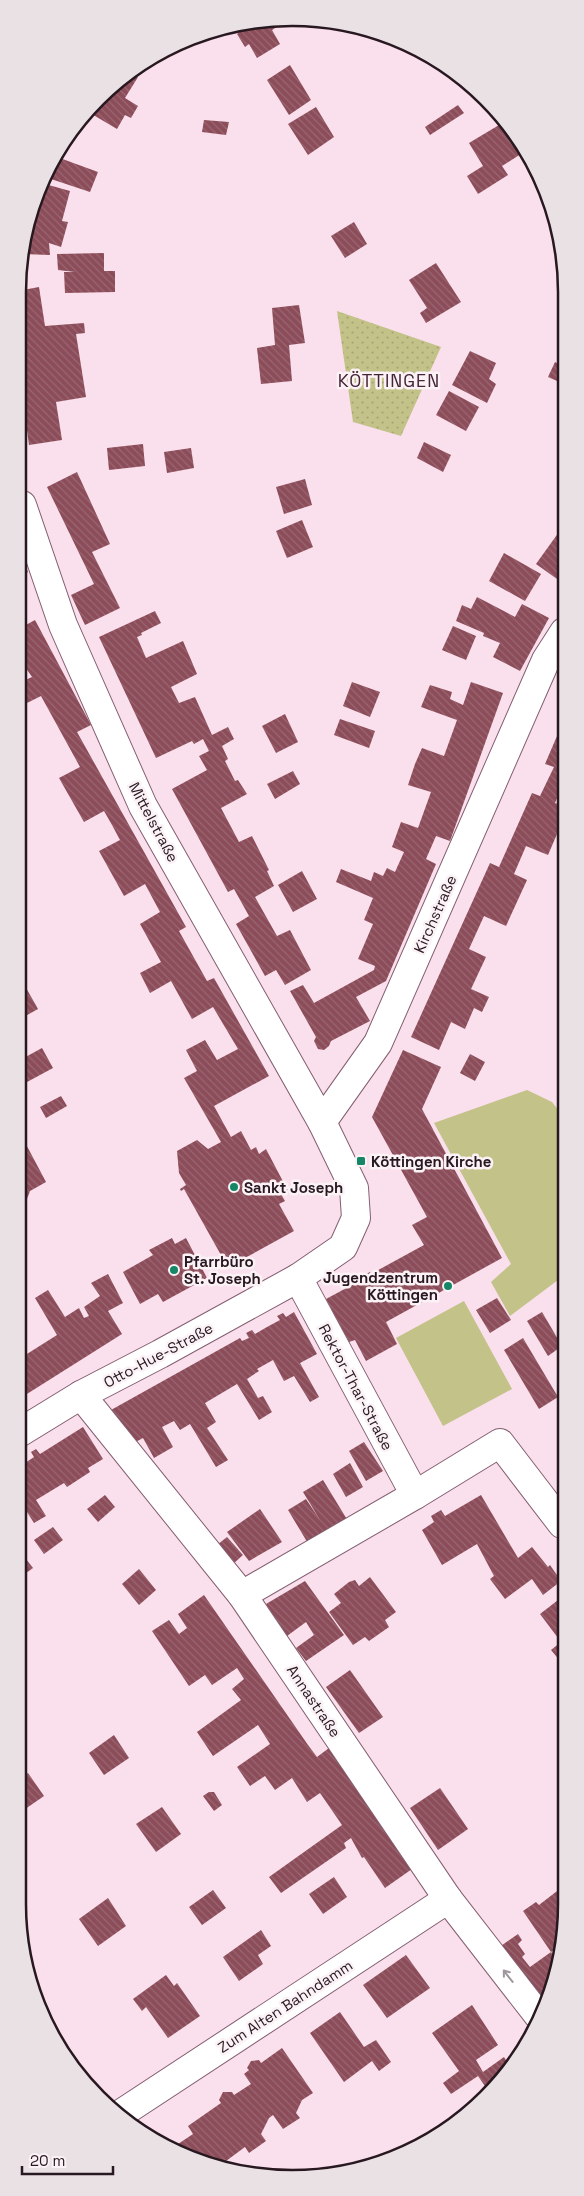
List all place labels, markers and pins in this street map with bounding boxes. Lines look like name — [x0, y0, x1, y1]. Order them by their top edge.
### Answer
place label: Köttingen Kirche — [371, 1152, 492, 1171]
marker: Köttingen Kirche — [355, 1155, 367, 1167]
place label: Sankt Joseph — [244, 1178, 343, 1197]
marker: Sankt Joseph — [228, 1181, 240, 1193]
place label: Pfarrbüro St. Joseph — [184, 1252, 261, 1288]
marker: Pfarrbüro St. Joseph — [168, 1264, 180, 1276]
place label: Jugendzentrum Köttingen — [323, 1268, 438, 1304]
marker: Jugendzentrum Köttingen — [442, 1280, 454, 1292]

